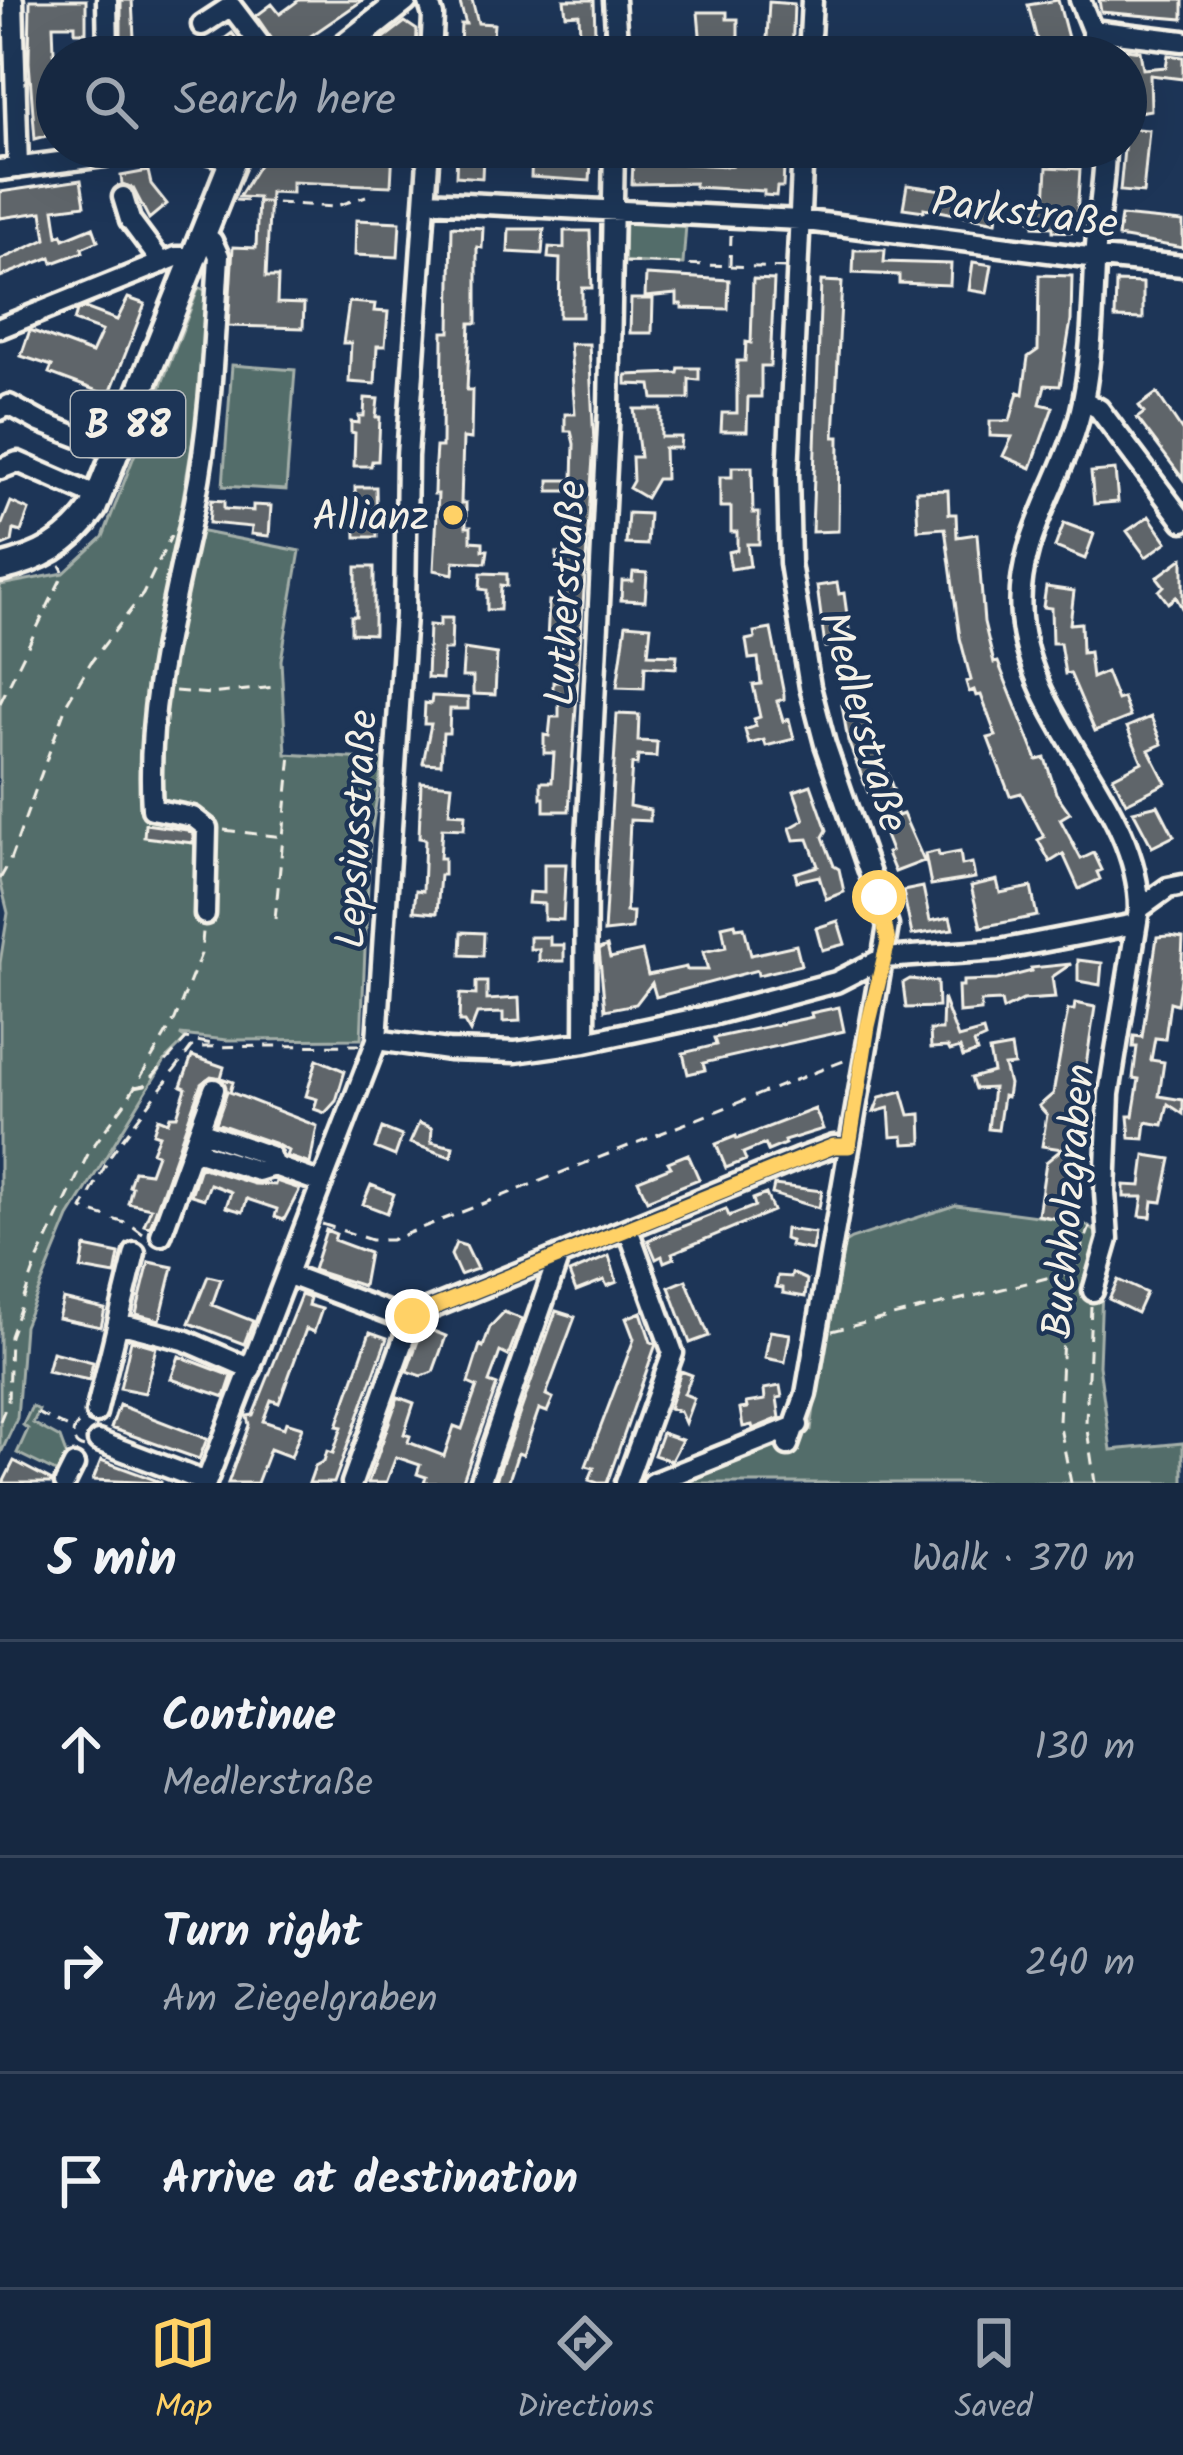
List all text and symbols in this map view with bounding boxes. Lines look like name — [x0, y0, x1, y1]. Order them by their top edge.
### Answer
search box — [36, 36, 1147, 168]
text: Search here — [174, 66, 396, 138]
icon: search — [78, 69, 144, 135]
street label: Parkstraße — [928, 170, 1122, 259]
road number: B 88 — [71, 391, 185, 457]
street label: Lutherstraße — [528, 479, 607, 708]
place label: Allianz — [312, 485, 429, 552]
marker: Allianz — [440, 502, 466, 528]
street label: Medlerstraße — [798, 603, 925, 841]
street label: Lepsiusstraße — [319, 708, 398, 950]
route start — [852, 870, 906, 924]
street label: Buchholzgraben — [1025, 1061, 1116, 1341]
route end — [385, 1289, 439, 1343]
text: 5 min — [48, 1521, 177, 1602]
text: Walk · 370 m — [911, 1530, 1135, 1592]
text: Continue — [162, 1682, 336, 1754]
icon: ahead — [48, 1716, 114, 1782]
text: 130 m — [1034, 1718, 1135, 1780]
text: Medlerstraße — [162, 1754, 373, 1816]
text: Turn right — [162, 1898, 362, 1970]
icon: right — [48, 1932, 114, 1998]
text: 240 m — [1025, 1934, 1135, 1996]
text: Am Ziegelgraben — [162, 1970, 438, 2032]
text: Arrive at destination — [162, 2145, 578, 2217]
icon: arrive — [48, 2148, 114, 2214]
tab: Map — [150, 2310, 216, 2435]
tab: Directions — [517, 2310, 654, 2435]
tab: Saved — [954, 2310, 1033, 2435]

